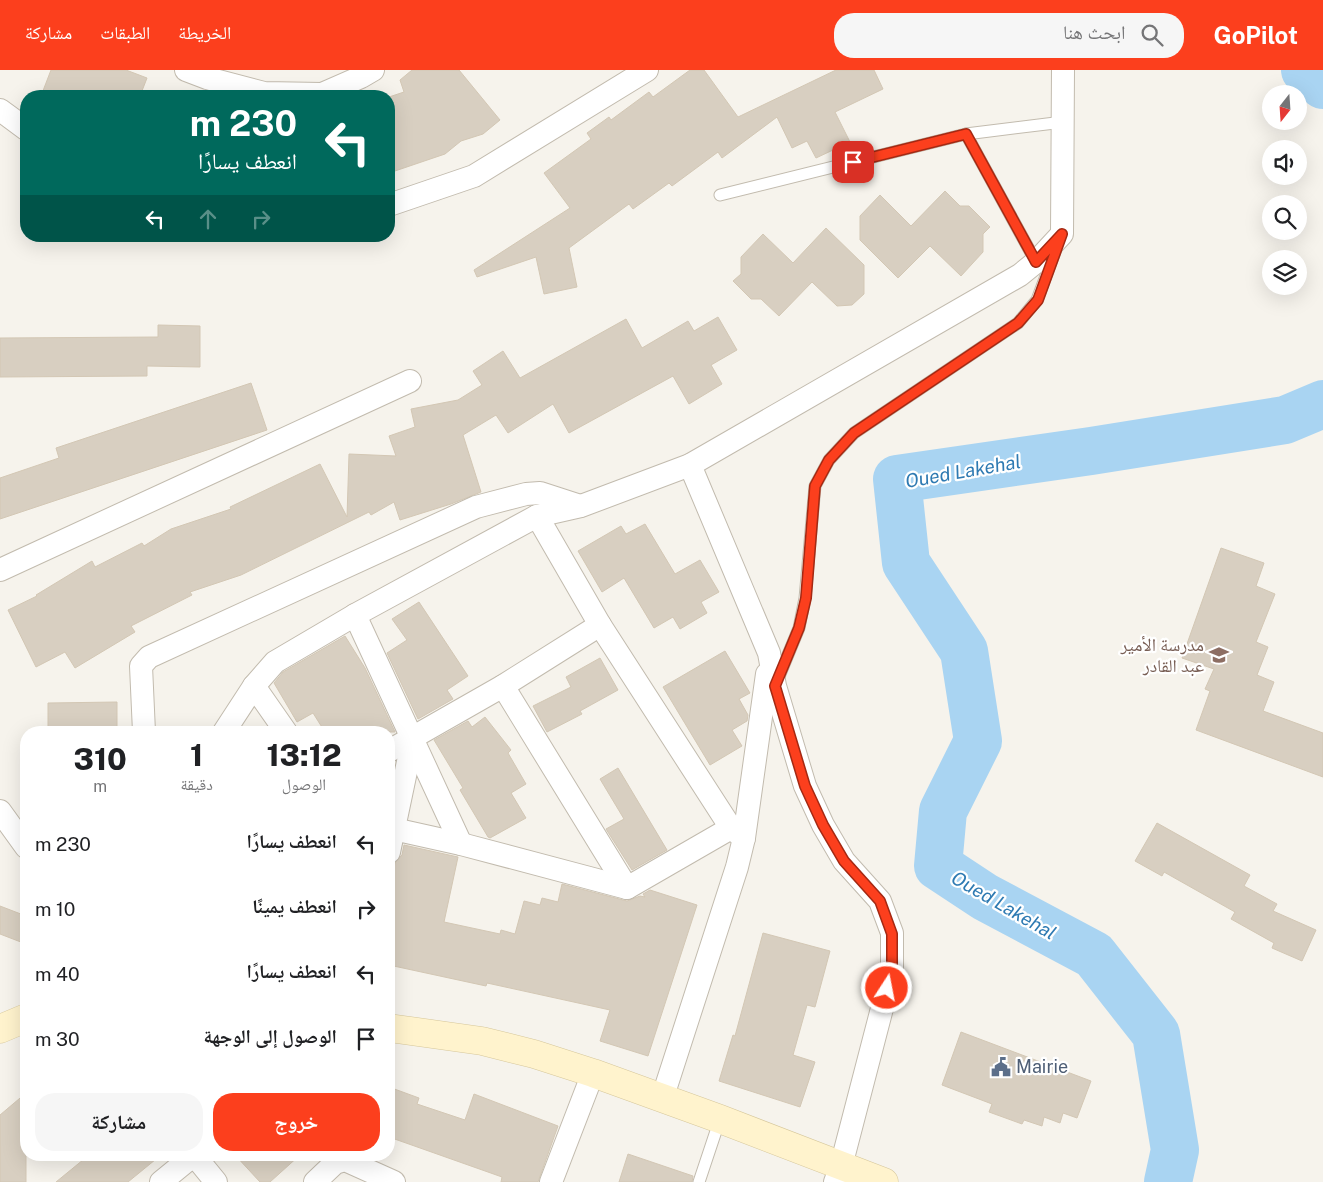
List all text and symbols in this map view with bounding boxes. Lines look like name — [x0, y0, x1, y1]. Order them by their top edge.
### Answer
search box — [834, 13, 1184, 58]
text: ابحث هنا — [1063, 21, 1126, 43]
icon: search — [1138, 21, 1166, 49]
text: GoPilot — [1214, 21, 1298, 49]
text: مشاركة — [25, 22, 72, 43]
text: الطبقات — [100, 22, 150, 43]
text: الخريطة — [178, 22, 231, 43]
north arrow — [1262, 85, 1308, 130]
map controls — [1262, 85, 1307, 295]
text: 230 m — [190, 103, 297, 144]
icon: left — [315, 110, 380, 175]
button: sound — [1262, 140, 1307, 185]
pin — [832, 141, 874, 183]
text: انعطف يسارًا — [198, 148, 297, 174]
icon: arrive — [839, 148, 867, 176]
button: search — [1262, 195, 1307, 240]
icon: left — [141, 205, 169, 233]
icon: ahead — [194, 205, 222, 233]
icon: right — [247, 205, 275, 233]
button: layers — [1262, 250, 1307, 295]
water label: Oued Lakehal — [903, 450, 1023, 492]
place label: مدرسة الأمير عبد القادر — [1119, 634, 1204, 677]
school or university icon: مدرسة الأمير عبد القادر — [1208, 644, 1230, 666]
text: 1 — [190, 737, 203, 773]
text: 13:12 — [266, 737, 341, 773]
text: 310 — [74, 741, 127, 777]
text: دقيقة — [180, 775, 213, 794]
text: الوصول — [282, 775, 326, 794]
text: m — [93, 777, 107, 796]
text: انعطف يسارًا — [247, 830, 337, 852]
icon: left — [352, 830, 380, 858]
text: 230 m — [35, 833, 91, 855]
water label: Oued Lakehal — [948, 866, 1060, 944]
text: انعطف يمينًا — [252, 895, 337, 917]
icon: right — [352, 895, 380, 923]
text: 10 m — [35, 898, 75, 920]
text: انعطف يسارًا — [247, 960, 337, 982]
icon: left — [352, 960, 380, 988]
position arrow — [860, 961, 912, 1013]
text: 40 m — [35, 963, 80, 985]
text: الوصول إلى الوجهة — [203, 1025, 337, 1047]
icon: arrive — [352, 1025, 380, 1053]
text: 30 m — [35, 1028, 80, 1050]
public building icon: Mairie — [990, 1056, 1012, 1078]
place label: Mairie — [1016, 1056, 1068, 1077]
button: مشاركة — [35, 1093, 203, 1151]
button: خروج — [213, 1093, 380, 1151]

